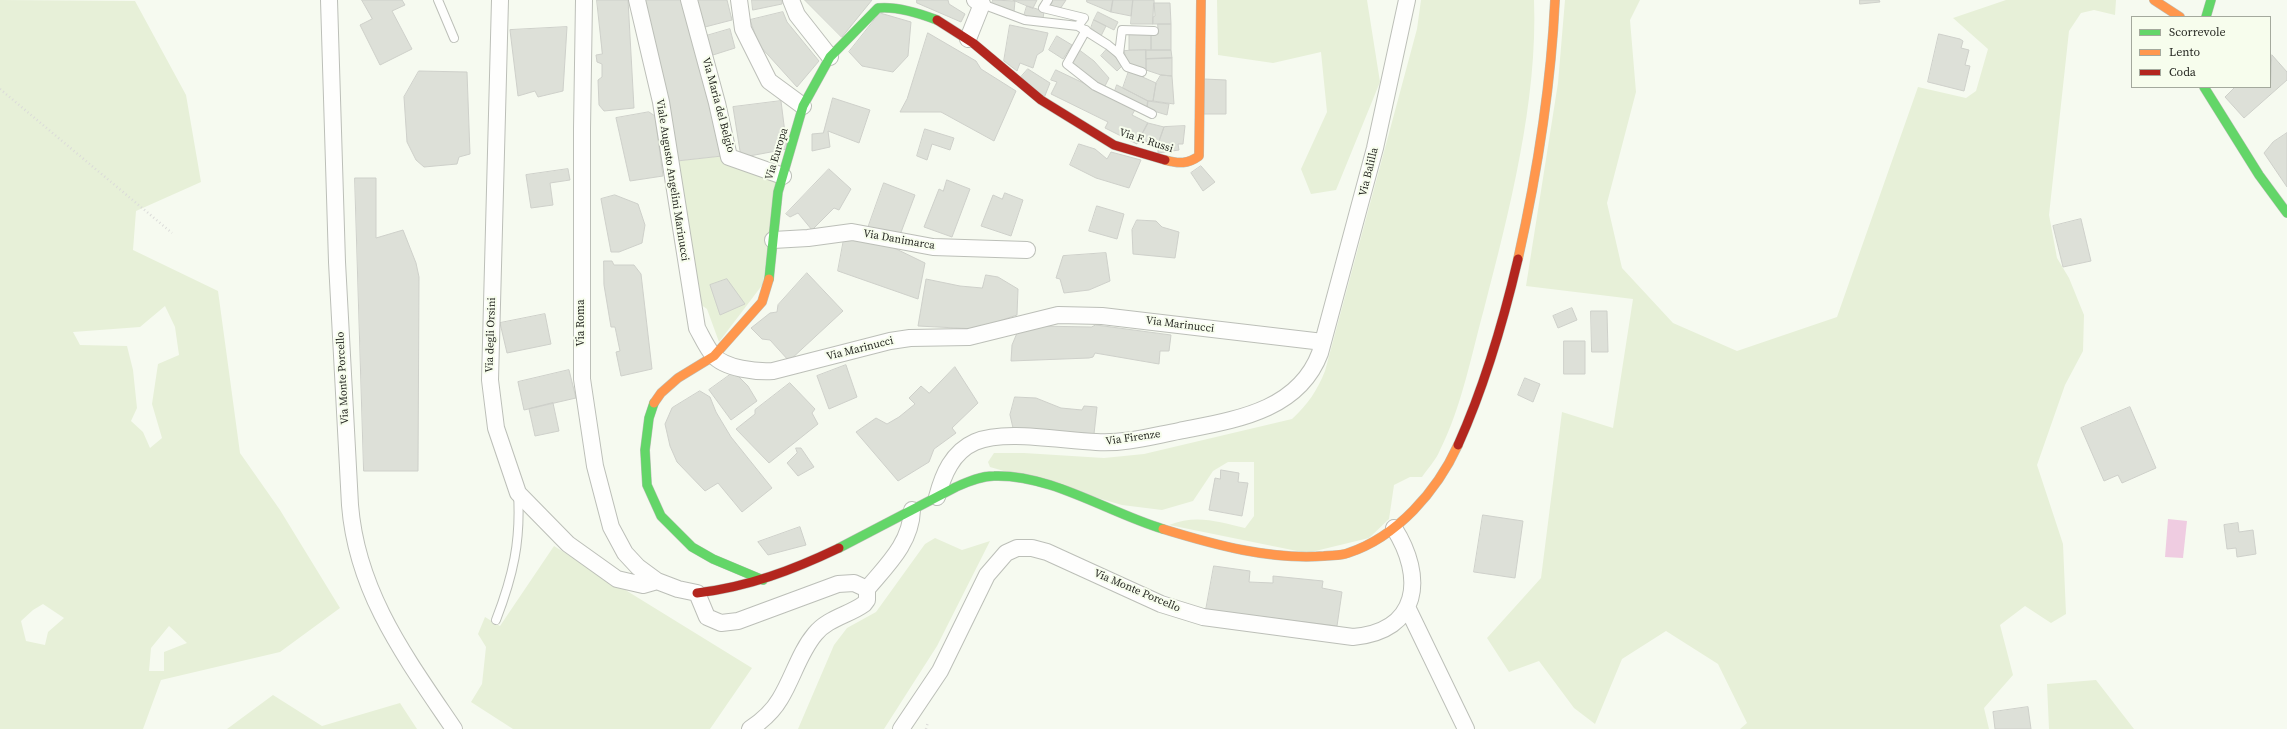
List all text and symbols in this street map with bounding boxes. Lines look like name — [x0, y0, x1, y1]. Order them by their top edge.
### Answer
legend — [2131, 16, 2271, 88]
text: Scorrevole — [2169, 24, 2226, 40]
text: Lento — [2169, 44, 2200, 60]
street label: Via Maria del Belgio — [699, 56, 737, 154]
text: Coda — [2169, 64, 2196, 80]
street label: Viale Augusto Angelini Marinucci — [653, 98, 691, 262]
street label: Via Europa — [763, 126, 791, 182]
street label: Via F. Russi — [1117, 126, 1175, 156]
street label: Via Balilla — [1357, 146, 1381, 198]
street label: Via Danimarca — [862, 227, 936, 253]
street label: Via degli Orsini — [483, 297, 499, 373]
street label: Via Roma — [574, 299, 588, 347]
street label: Via Marinucci — [1145, 314, 1215, 336]
street label: Via Monte Porcello — [334, 331, 352, 425]
street label: Via Marinucci — [825, 334, 895, 364]
street label: Via Firenze — [1105, 428, 1161, 448]
street label: Via Monte Porcello — [1092, 567, 1182, 615]

